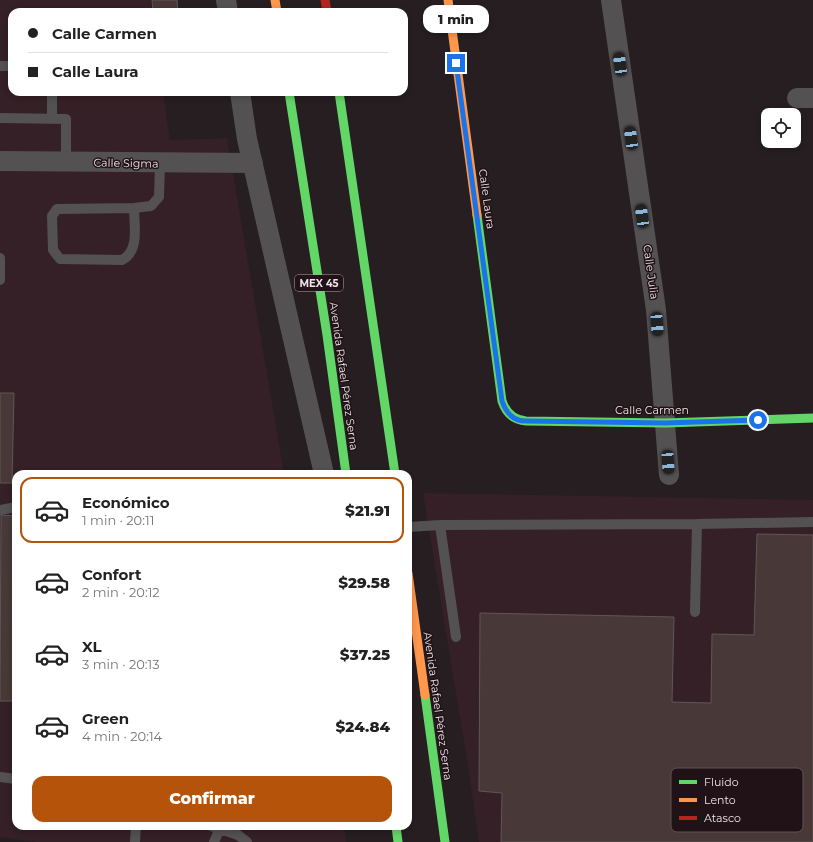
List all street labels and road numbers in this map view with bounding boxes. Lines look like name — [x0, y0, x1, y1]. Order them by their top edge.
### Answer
street label: Calle Sigma — [93, 155, 159, 171]
street label: Calle Laura — [476, 168, 498, 230]
street label: Calle Julia — [640, 244, 662, 300]
road number: MEX 45 — [295, 275, 343, 291]
street label: Avenida Rafael Pérez Serna — [327, 301, 361, 451]
street label: Calle Carmen — [615, 403, 689, 417]
street label: Avenida Rafael Pérez Serna — [421, 631, 455, 781]

